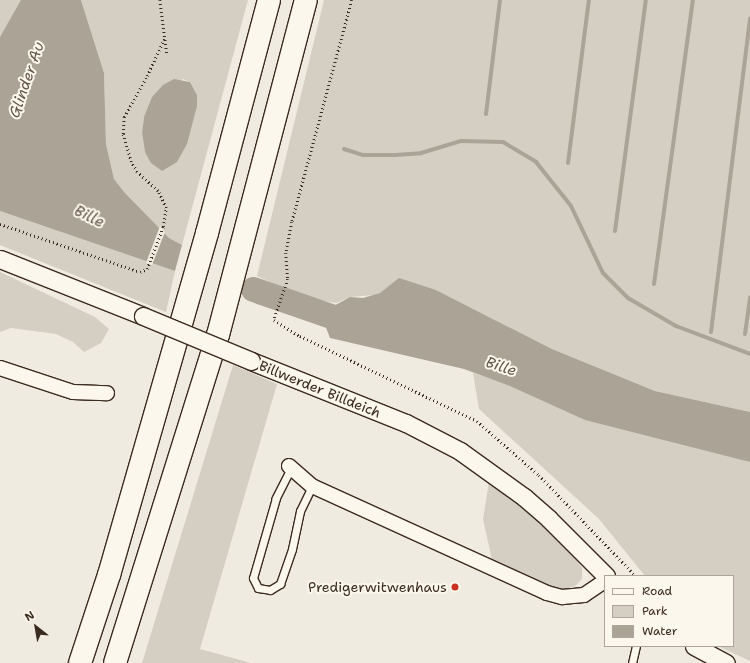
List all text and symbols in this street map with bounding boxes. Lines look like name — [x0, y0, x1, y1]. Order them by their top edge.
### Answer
water label: Glinder Au — [6, 40, 48, 120]
water label: Bille — [71, 202, 107, 232]
water label: Bille — [483, 354, 519, 380]
street label: Billwerder Billdeich — [257, 357, 383, 421]
legend — [604, 575, 734, 647]
place label: Predigerwitwenhaus — [308, 579, 447, 595]
marker: Predigerwitwenhaus — [450, 582, 460, 592]
text: Road — [642, 583, 672, 599]
text: Park — [642, 603, 668, 619]
north arrow — [16, 607, 56, 647]
text: N — [22, 608, 37, 625]
text: Water — [642, 623, 677, 639]

